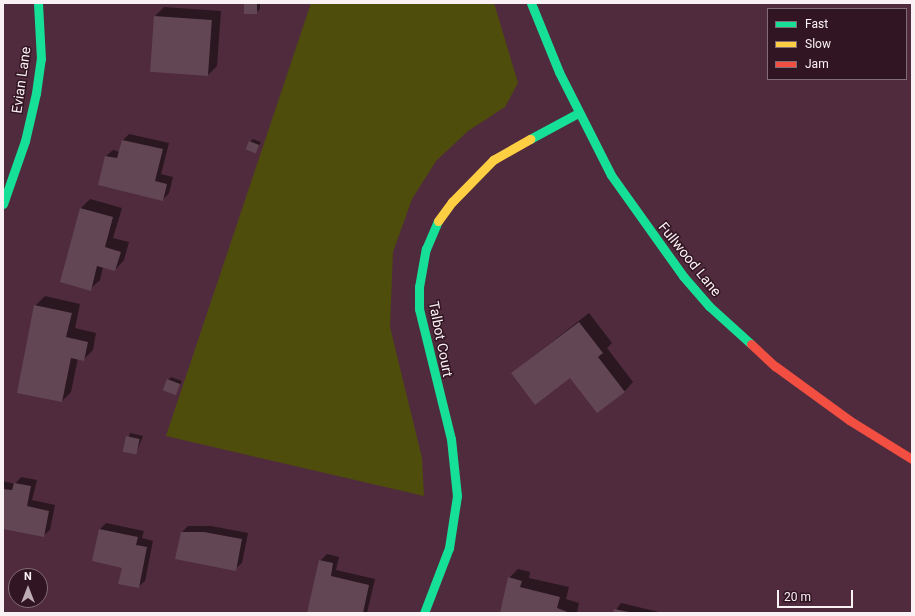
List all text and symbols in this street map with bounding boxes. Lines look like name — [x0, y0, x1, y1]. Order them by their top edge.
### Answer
legend — [767, 8, 907, 80]
text: Fast — [805, 17, 828, 31]
text: Slow — [805, 37, 831, 51]
street label: Evian Lane — [8, 46, 34, 114]
text: Jam — [805, 57, 829, 71]
street label: Fullwood Lane — [655, 219, 725, 299]
street label: Talbot Court — [425, 300, 457, 378]
north arrow — [8, 568, 48, 608]
text: N — [24, 570, 32, 583]
scale bar — [779, 582, 855, 608]
text: 20 m — [784, 590, 811, 604]

